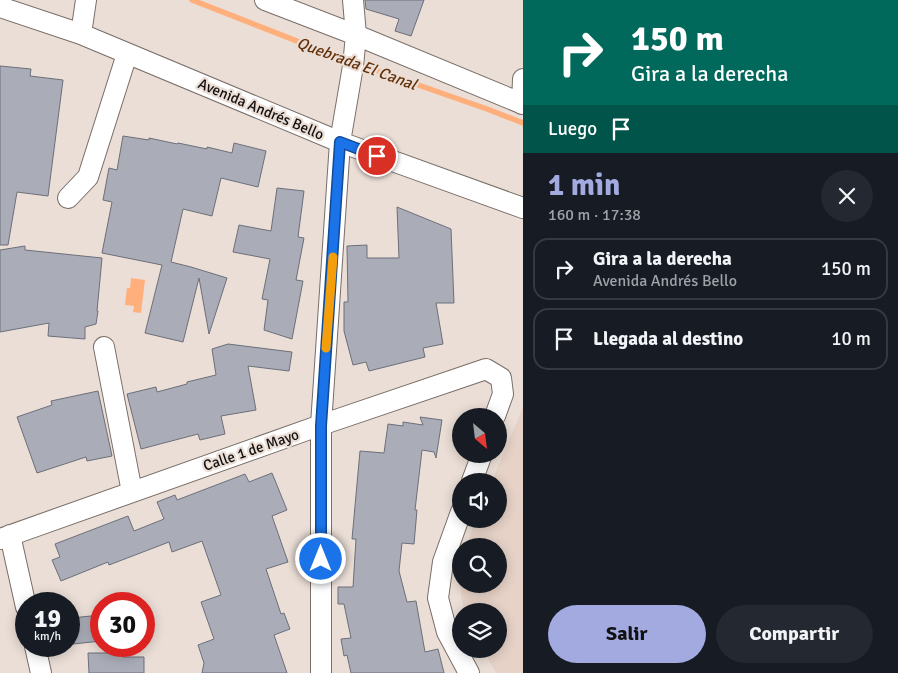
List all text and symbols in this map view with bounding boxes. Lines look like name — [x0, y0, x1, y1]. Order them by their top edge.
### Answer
text: 150 m — [631, 17, 724, 60]
icon: right — [548, 20, 613, 85]
water label: Quebrada El Canal — [294, 33, 420, 95]
text: Gira a la derecha — [631, 60, 788, 87]
street label: Avenida Andrés Bello — [195, 74, 327, 144]
icon: arrive — [607, 115, 635, 143]
text: Luego — [548, 117, 597, 141]
pin — [356, 135, 398, 177]
icon: arrive — [363, 142, 391, 170]
text: 1 min — [548, 167, 620, 204]
button: close — [821, 170, 873, 222]
text: 160 m · 17:38 — [548, 205, 641, 225]
text: Gira a la derecha — [593, 247, 732, 271]
icon: right — [550, 255, 578, 283]
text: 150 m — [821, 257, 871, 281]
text: Avenida Andrés Bello — [593, 271, 737, 291]
icon: arrive — [550, 325, 578, 353]
text: Llegada al destino — [593, 327, 743, 351]
text: 10 m — [831, 327, 871, 351]
north arrow — [452, 408, 508, 462]
map controls — [452, 408, 507, 658]
street label: Calle 1 de Mayo — [201, 425, 301, 475]
button: sound — [452, 473, 507, 528]
position arrow — [294, 532, 346, 584]
button: search — [452, 538, 507, 593]
speed limit sign: 30 — [90, 592, 155, 657]
text: 19 — [34, 603, 61, 634]
button: layers — [452, 603, 507, 658]
button: Salir — [548, 605, 706, 663]
button: Compartir — [716, 605, 873, 663]
text: km/h — [34, 629, 61, 644]

